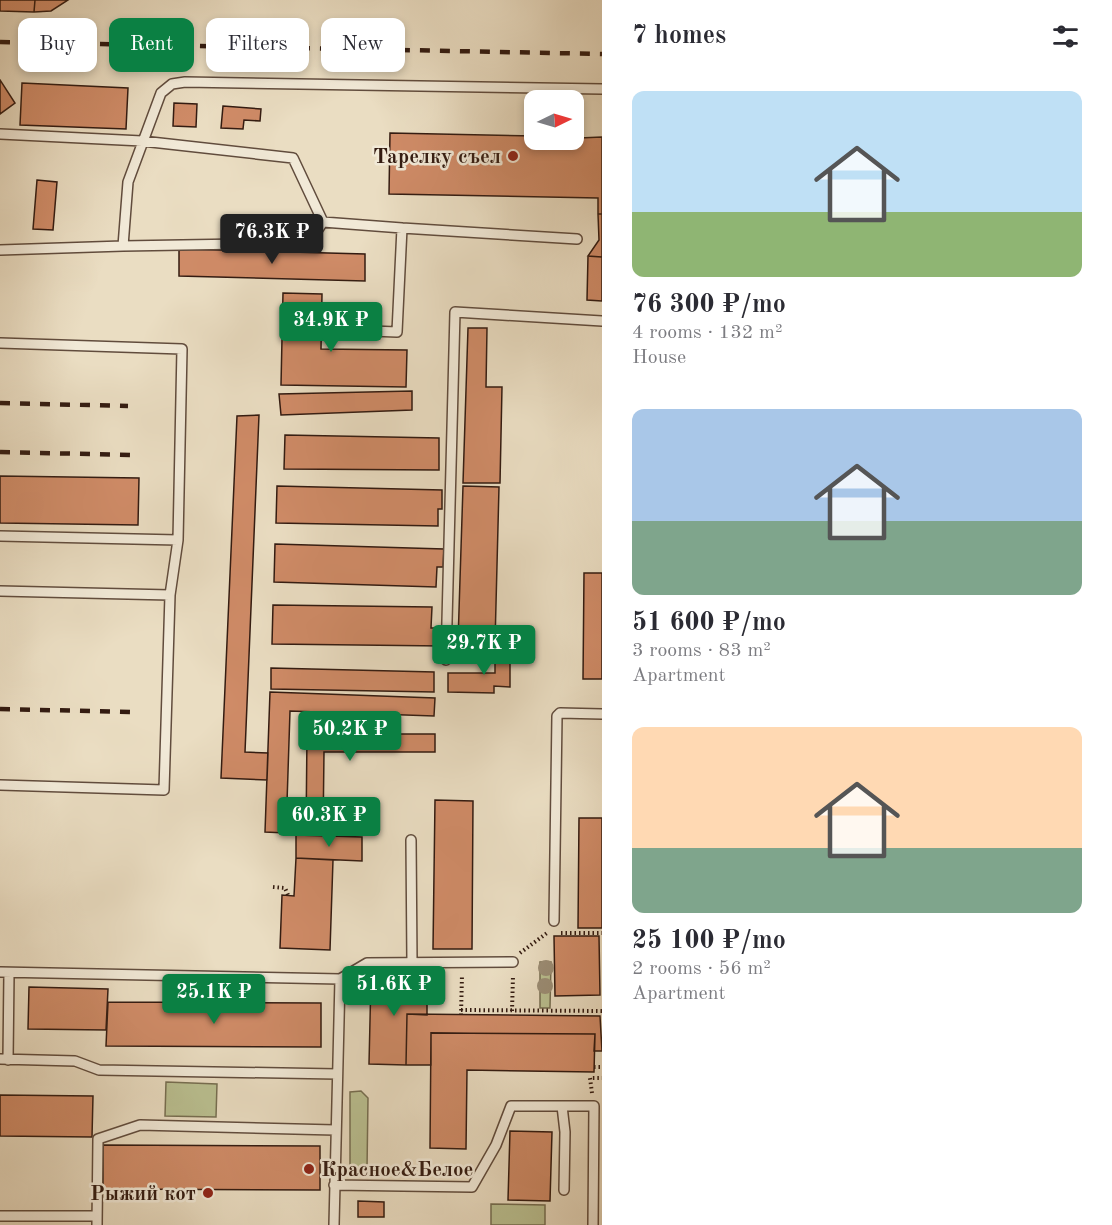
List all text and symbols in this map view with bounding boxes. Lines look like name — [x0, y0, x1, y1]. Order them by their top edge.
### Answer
chip: Buy — [18, 18, 97, 72]
chip: Rent — [109, 18, 194, 72]
chip: Filters — [206, 18, 309, 72]
chip: New — [321, 18, 405, 72]
icon: filters — [1049, 20, 1082, 53]
text: 7 homes — [632, 23, 726, 49]
north arrow — [524, 90, 584, 150]
map controls — [524, 90, 584, 150]
icon: home — [803, 130, 911, 238]
place label: Тарелку съел — [373, 147, 501, 168]
marker: Тарелку съел — [506, 149, 520, 163]
pin: 76.3K ₽ — [217, 214, 327, 265]
text: 76.3K ₽ — [234, 223, 310, 243]
text: 76 300 ₽/mo — [632, 292, 786, 318]
pin: 34.9K ₽ — [276, 302, 386, 353]
text: 34.9K ₽ — [293, 311, 369, 331]
text: 4 rooms · 132 m² — [632, 323, 782, 343]
text: House — [632, 348, 686, 368]
icon: home — [803, 448, 911, 556]
text: 51 600 ₽/mo — [632, 610, 786, 636]
pin: 29.7K ₽ — [429, 625, 539, 676]
text: 29.7K ₽ — [446, 634, 522, 654]
text: 3 rooms · 83 m² — [632, 641, 771, 661]
text: Apartment — [632, 666, 726, 686]
pin: 50.2K ₽ — [295, 711, 405, 762]
text: 50.2K ₽ — [312, 720, 388, 740]
icon: home — [803, 766, 911, 874]
pin: 60.3K ₽ — [274, 797, 384, 848]
text: 60.3K ₽ — [291, 806, 367, 826]
text: 25 100 ₽/mo — [632, 928, 786, 954]
text: 2 rooms · 56 m² — [632, 959, 771, 979]
pin: 51.6K ₽ — [339, 966, 449, 1017]
pin: 25.1K ₽ — [159, 974, 269, 1025]
text: 51.6K ₽ — [356, 975, 432, 995]
text: 25.1K ₽ — [176, 983, 252, 1003]
text: Apartment — [632, 984, 726, 1004]
place label: Красное&Белое — [321, 1160, 474, 1181]
marker: Красное&Белое — [302, 1162, 316, 1176]
place label: Рыжий кот — [90, 1184, 196, 1205]
marker: Рыжий кот — [201, 1186, 215, 1200]

